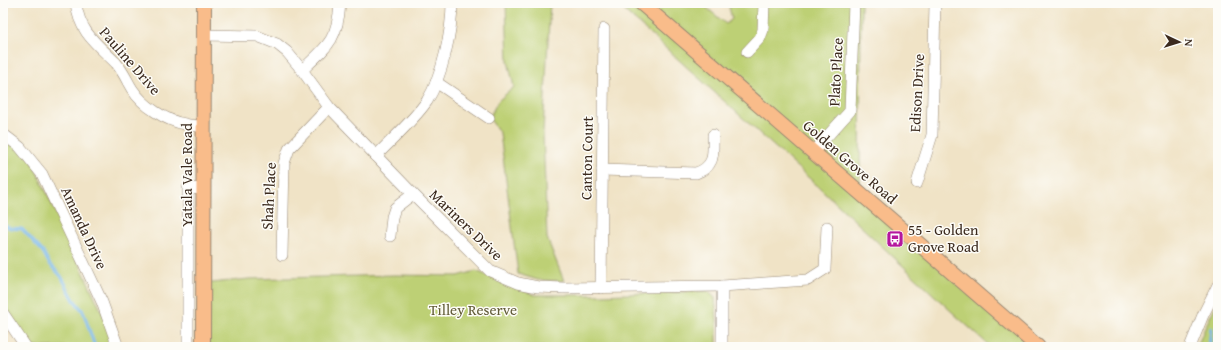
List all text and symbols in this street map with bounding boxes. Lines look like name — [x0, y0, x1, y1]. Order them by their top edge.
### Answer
street label: Pauline Drive — [95, 22, 166, 99]
north arrow — [1159, 22, 1199, 62]
street label: Plato Place — [823, 37, 848, 107]
text: N — [1181, 38, 1197, 48]
street label: Edison Drive — [904, 53, 929, 133]
street label: Canton Court — [575, 115, 598, 200]
street label: Golden Grove Road — [799, 115, 902, 208]
street label: Yatala Vale Road — [176, 123, 197, 227]
street label: Shah Place — [256, 162, 281, 230]
street label: Amanda Drive — [56, 183, 113, 273]
street label: Mariners Drive — [425, 184, 508, 265]
place label: 55 - Golden Grove Road — [908, 219, 979, 257]
bus stop icon: 55 - Golden Grove Road — [885, 229, 905, 249]
park label: Tilley Reserve — [429, 299, 517, 320]

